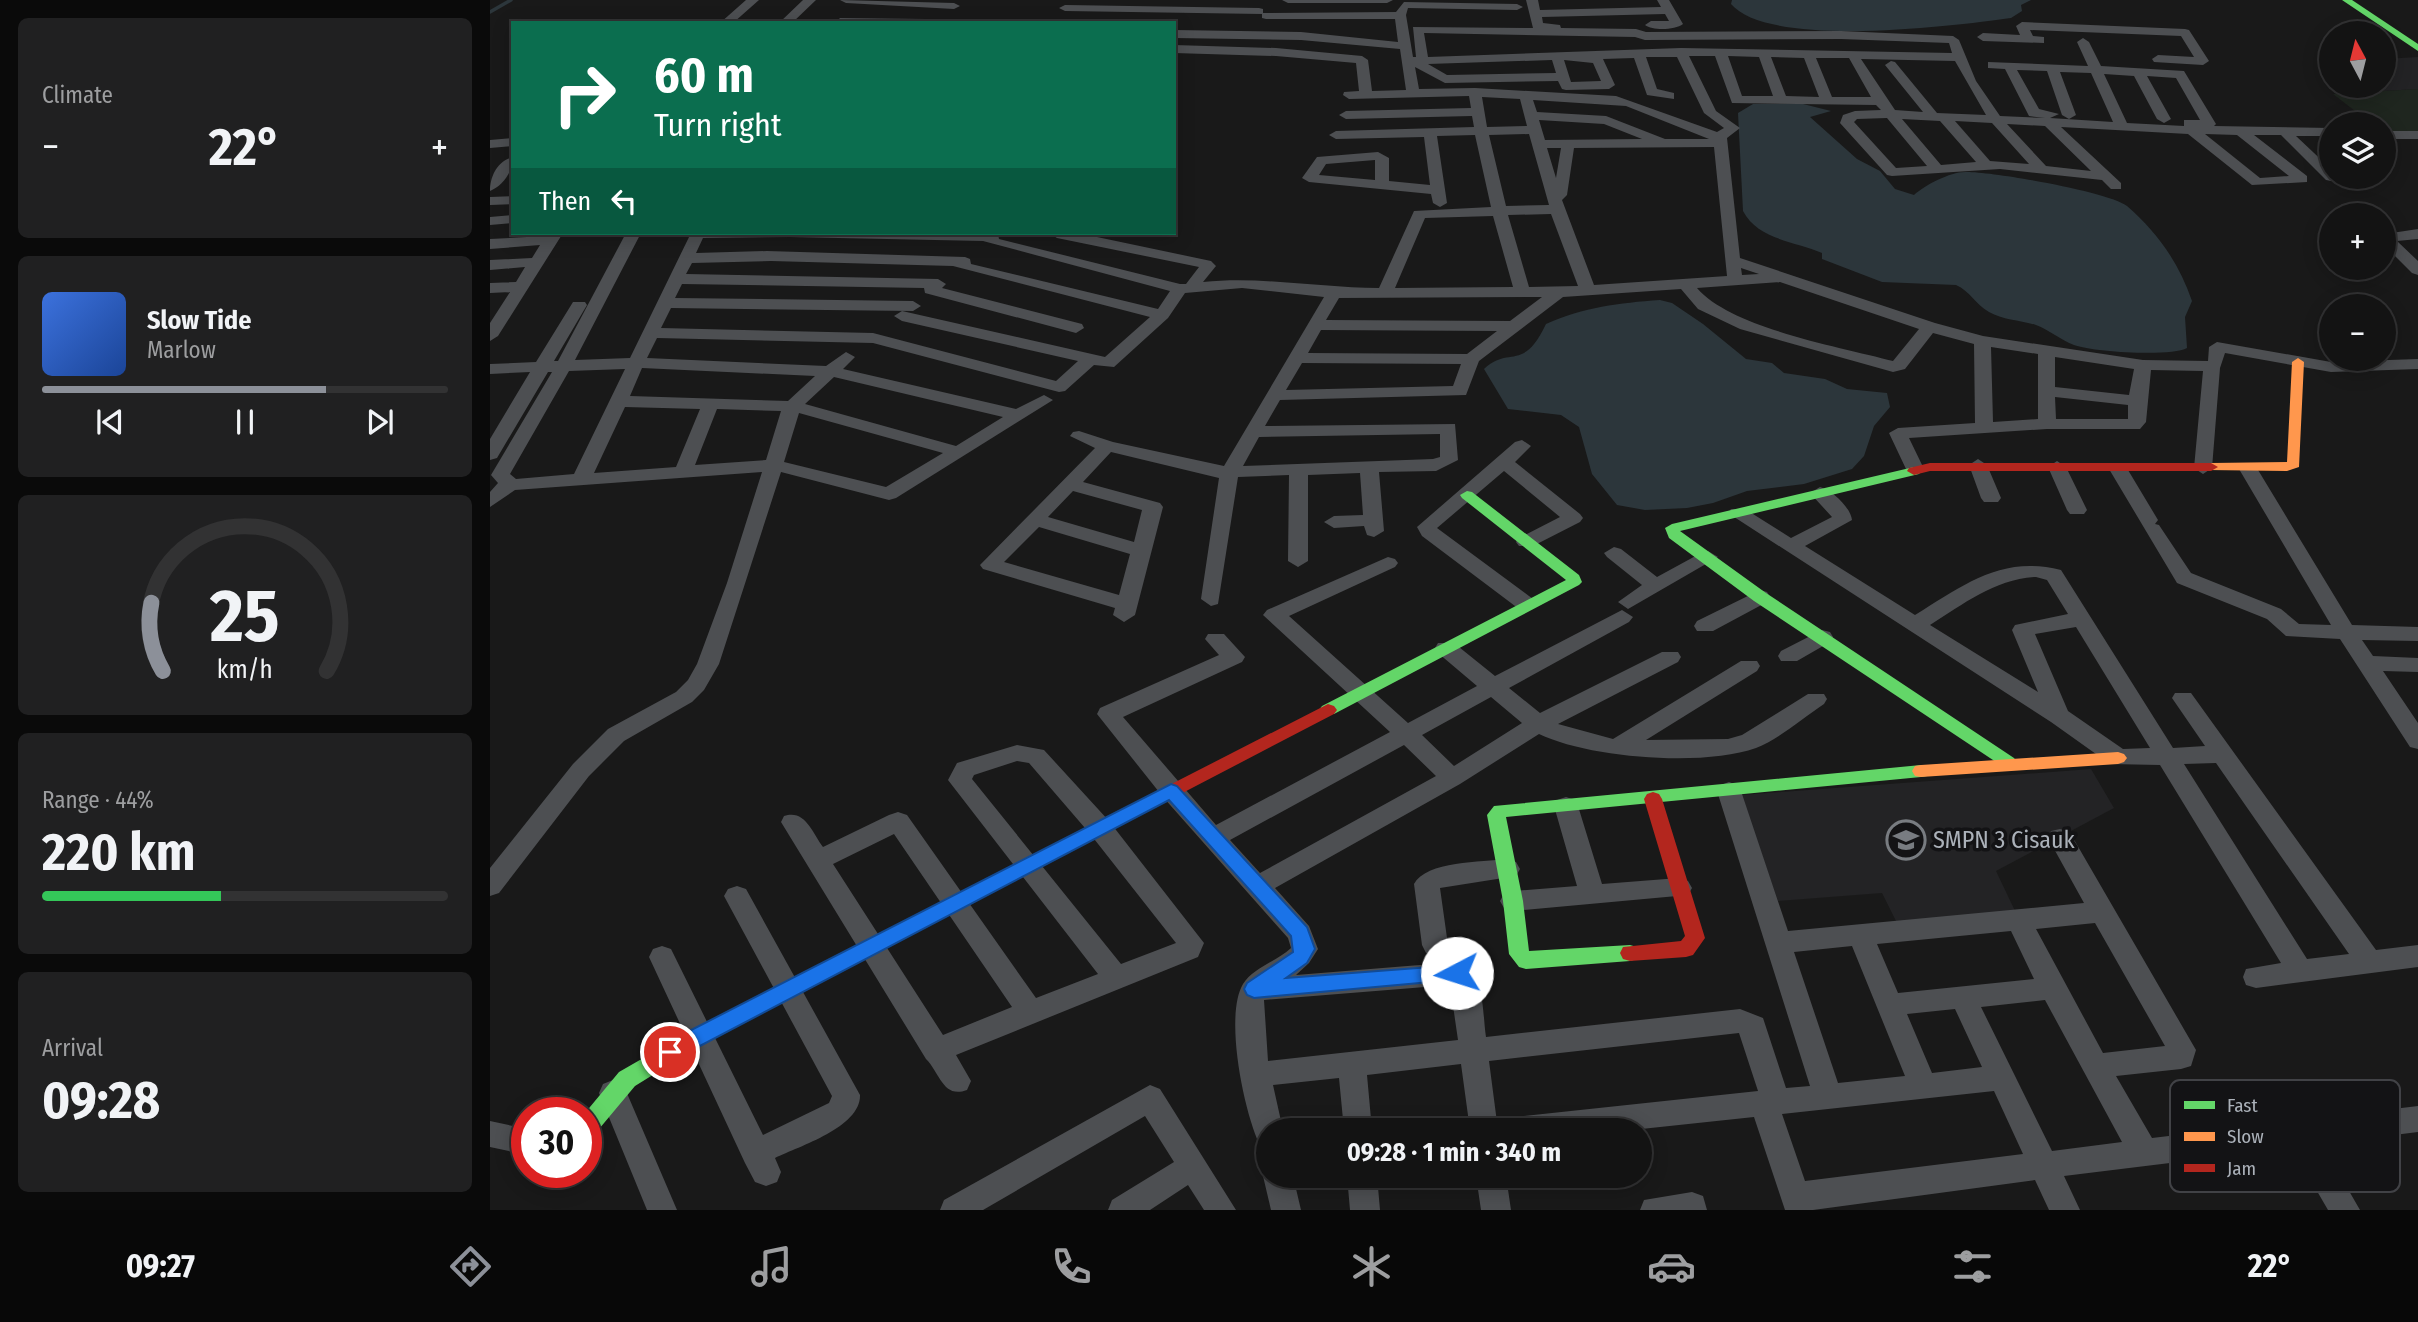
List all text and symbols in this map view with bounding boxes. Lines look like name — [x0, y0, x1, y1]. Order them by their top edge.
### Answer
north arrow — [2319, 21, 2396, 98]
map controls — [2319, 21, 2396, 371]
text: 60 m — [654, 46, 754, 105]
icon: right — [539, 49, 630, 140]
text: Climate — [42, 81, 113, 109]
text: Turn right — [654, 106, 781, 144]
button: layers — [2319, 112, 2396, 189]
text: 22° — [209, 116, 281, 179]
text: − — [42, 124, 59, 170]
text: + — [431, 124, 448, 170]
icon: left — [605, 182, 643, 220]
text: Then — [539, 186, 591, 217]
button: + — [2319, 203, 2396, 280]
button: − — [2319, 294, 2396, 371]
text: Slow Tide — [147, 305, 251, 336]
text: Marlow — [147, 336, 216, 364]
icon: previous — [91, 403, 129, 441]
icon: pause — [226, 403, 264, 441]
icon: next — [361, 403, 399, 441]
text: 25 — [209, 573, 280, 660]
text: km/h — [217, 655, 273, 685]
text: Range · 44% — [42, 786, 154, 814]
school or university icon: SMPN 3 Cisauk — [1885, 819, 1927, 861]
text: 220 km — [42, 821, 196, 884]
place label: SMPN 3 Cisauk — [1933, 826, 2076, 854]
position arrow — [1420, 936, 1494, 1010]
pin — [640, 1022, 700, 1082]
icon: arrive — [651, 1033, 689, 1071]
text: Arrival — [42, 1034, 103, 1062]
text: 09:28 — [42, 1069, 160, 1132]
legend — [2170, 1080, 2400, 1192]
text: Fast — [2227, 1094, 2258, 1117]
speed limit sign: 30 — [511, 1097, 602, 1188]
text: Slow — [2227, 1125, 2264, 1148]
text: 09:28 · 1 min · 340 m — [1347, 1137, 1561, 1168]
text: Jam — [2227, 1157, 2256, 1180]
icon: directions — [446, 1242, 495, 1291]
icon: music — [747, 1242, 796, 1291]
icon: phone — [1047, 1242, 1096, 1291]
icon: climate — [1347, 1242, 1396, 1291]
icon: car — [1647, 1242, 1696, 1291]
icon: filters — [1948, 1242, 1997, 1291]
text: 09:27 — [126, 1247, 195, 1285]
text: 22° — [2248, 1247, 2292, 1285]

